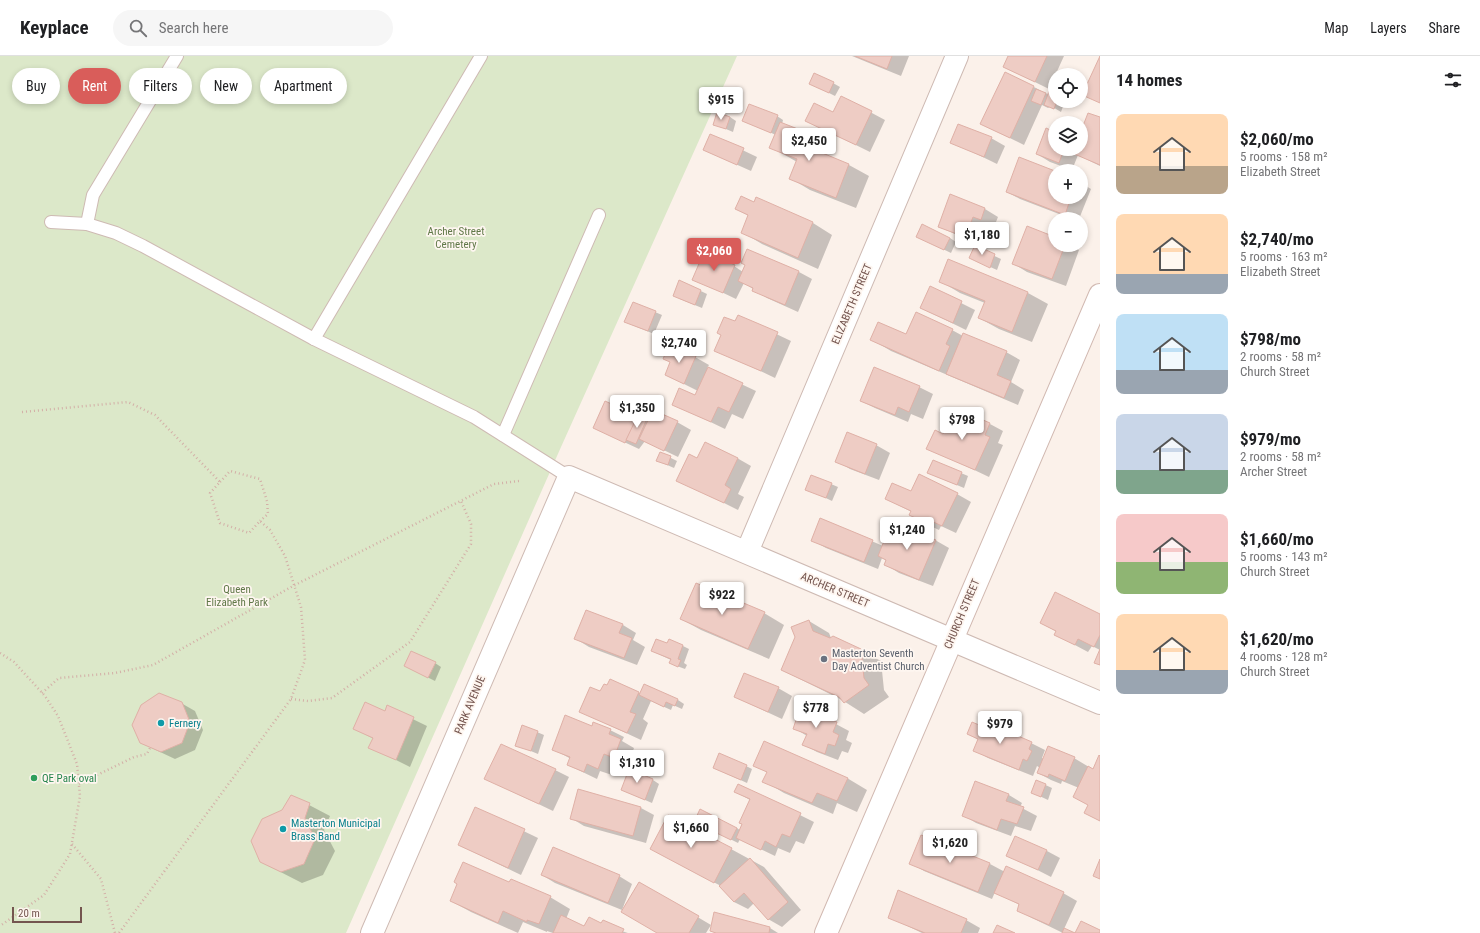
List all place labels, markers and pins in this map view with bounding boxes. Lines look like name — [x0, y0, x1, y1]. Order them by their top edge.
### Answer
pin: $915 — [697, 87, 745, 121]
pin: $2,450 — [776, 128, 842, 162]
pin: $1,180 — [949, 222, 1015, 256]
pin: $2,060 — [681, 238, 747, 272]
pin: $2,740 — [646, 330, 712, 364]
pin: $1,350 — [604, 395, 670, 429]
pin: $798 — [938, 407, 986, 441]
pin: $1,240 — [874, 517, 940, 551]
pin: $922 — [698, 582, 746, 616]
place label: Masterton Seventh Day Adventist Church — [832, 647, 925, 673]
marker: Masterton Seventh Day Adventist Church — [819, 654, 829, 664]
pin: $778 — [792, 695, 840, 729]
pin: $979 — [976, 711, 1024, 745]
place label: Fernery — [169, 717, 202, 730]
marker: Fernery — [156, 718, 166, 728]
pin: $1,310 — [604, 750, 670, 784]
place label: QE Park oval — [42, 772, 97, 785]
marker: QE Park oval — [29, 773, 39, 783]
pin: $1,660 — [658, 815, 724, 849]
place label: Masterton Municipal Brass Band — [291, 817, 380, 843]
marker: Masterton Municipal Brass Band — [278, 824, 288, 834]
pin: $1,620 — [917, 830, 983, 864]

